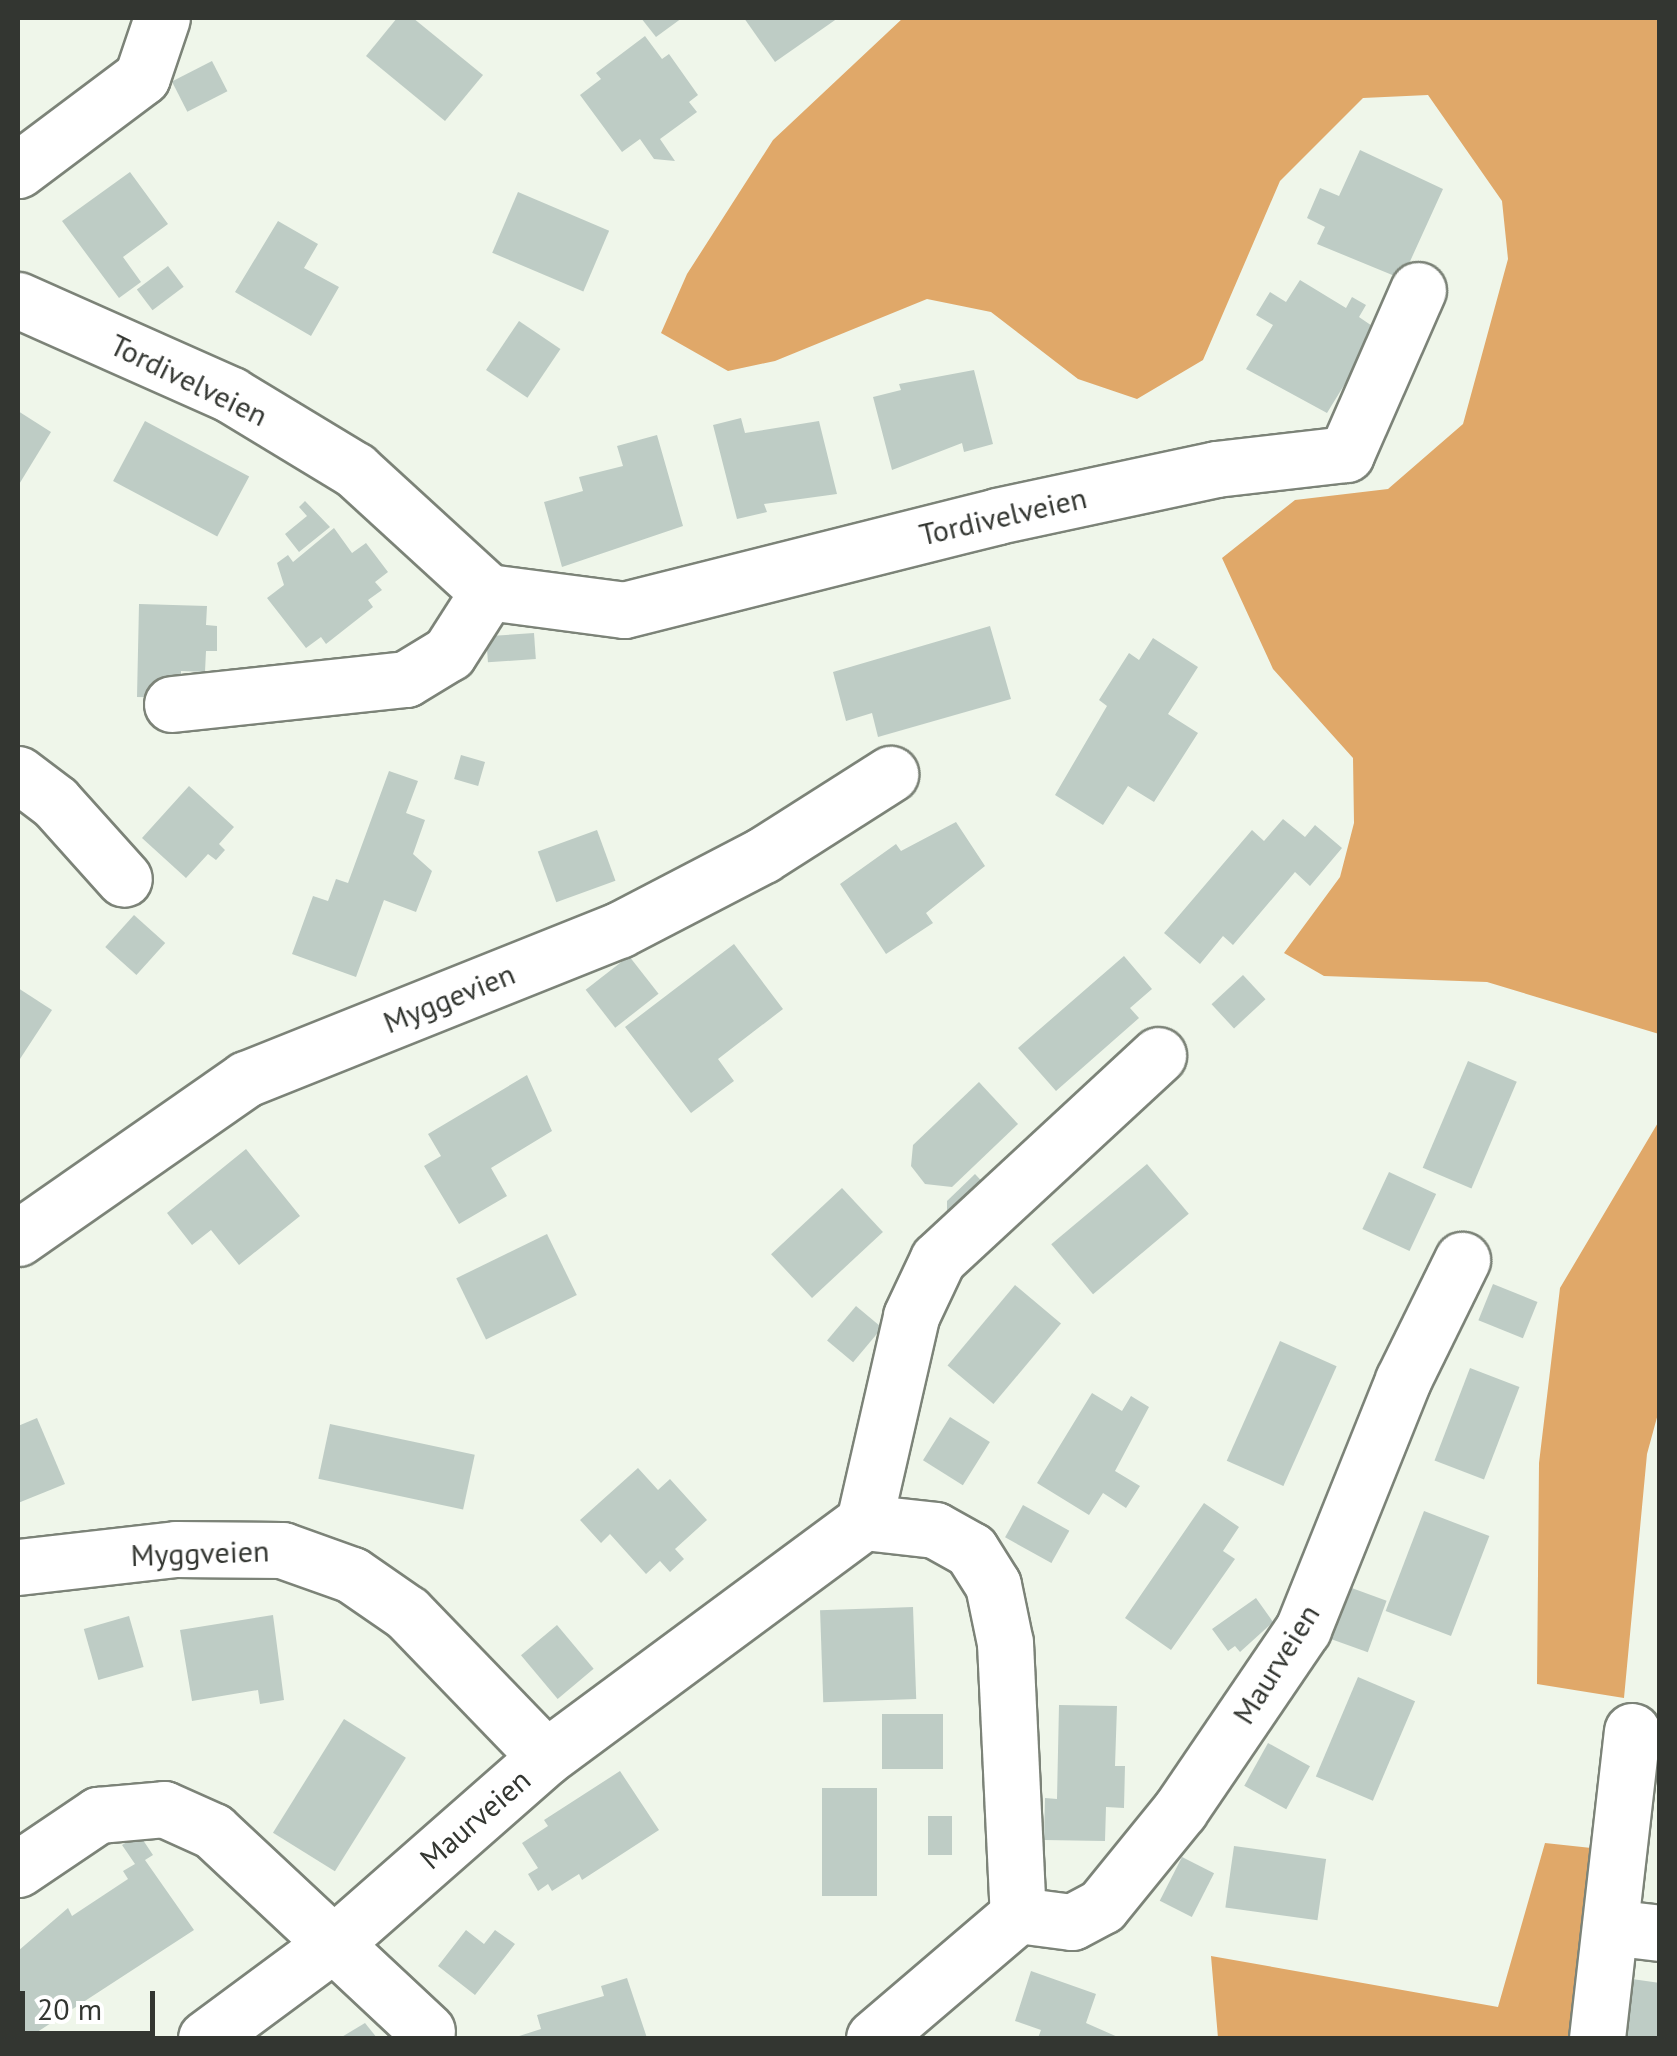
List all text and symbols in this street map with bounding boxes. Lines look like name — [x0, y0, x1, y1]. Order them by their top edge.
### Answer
street label: Tordivelveien — [105, 326, 273, 434]
street label: Tordivelveien — [916, 479, 1090, 553]
street label: Myggevien — [378, 955, 520, 1041]
street label: Myggveien — [130, 1533, 270, 1573]
street label: Maurveien — [1225, 1598, 1327, 1730]
street label: Maurveien — [413, 1761, 537, 1877]
scale bar — [25, 1971, 160, 2033]
text: 20 m — [37, 1989, 102, 2028]

